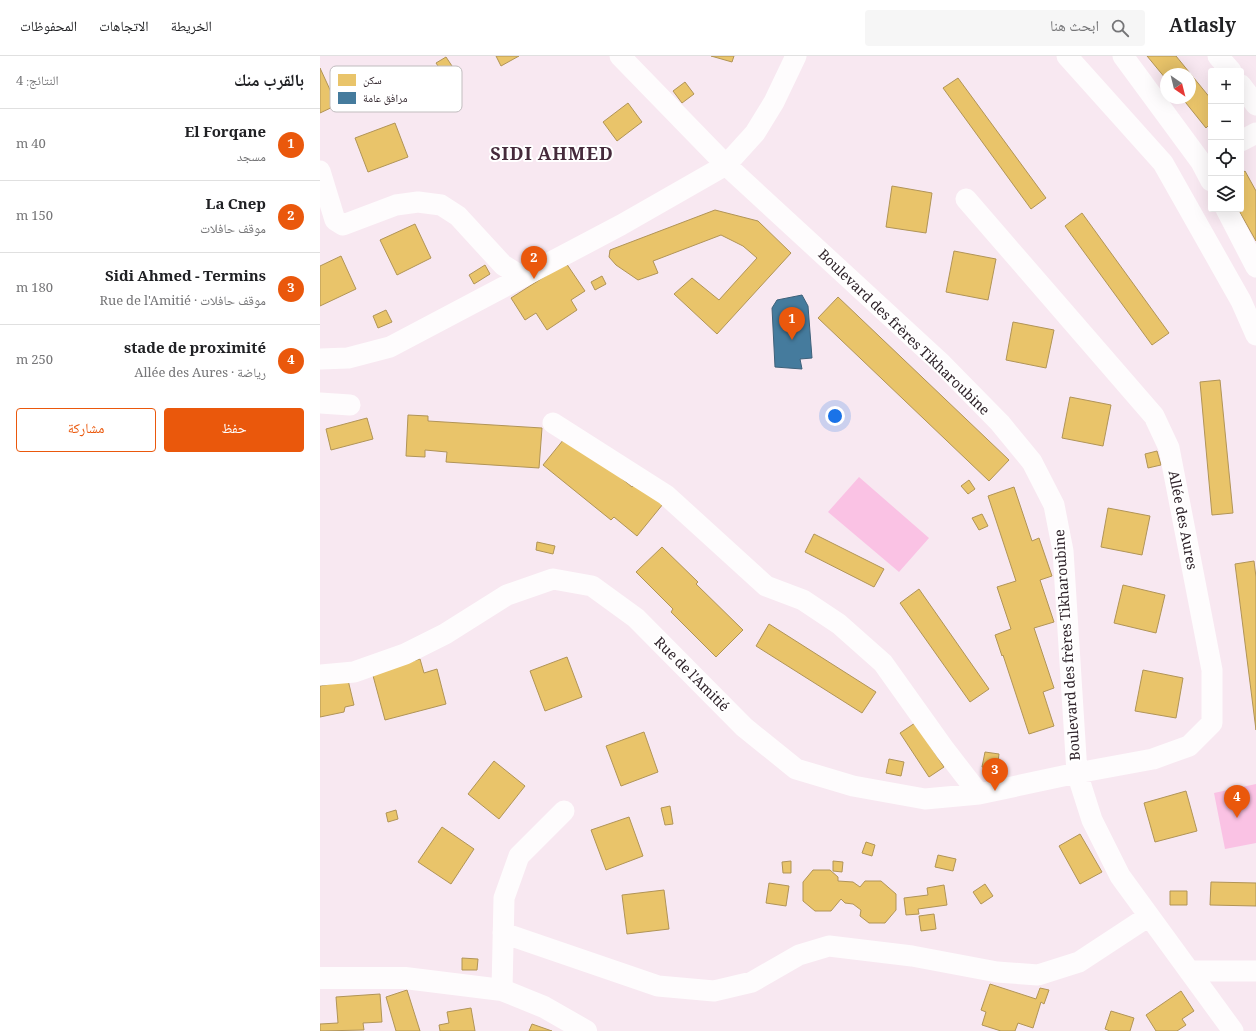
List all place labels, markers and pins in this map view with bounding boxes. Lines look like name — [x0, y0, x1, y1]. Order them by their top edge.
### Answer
pin: 2 — [521, 246, 547, 279]
pin: 1 — [779, 307, 805, 340]
pin: 3 — [982, 758, 1008, 791]
pin: 4 — [1224, 785, 1250, 818]

